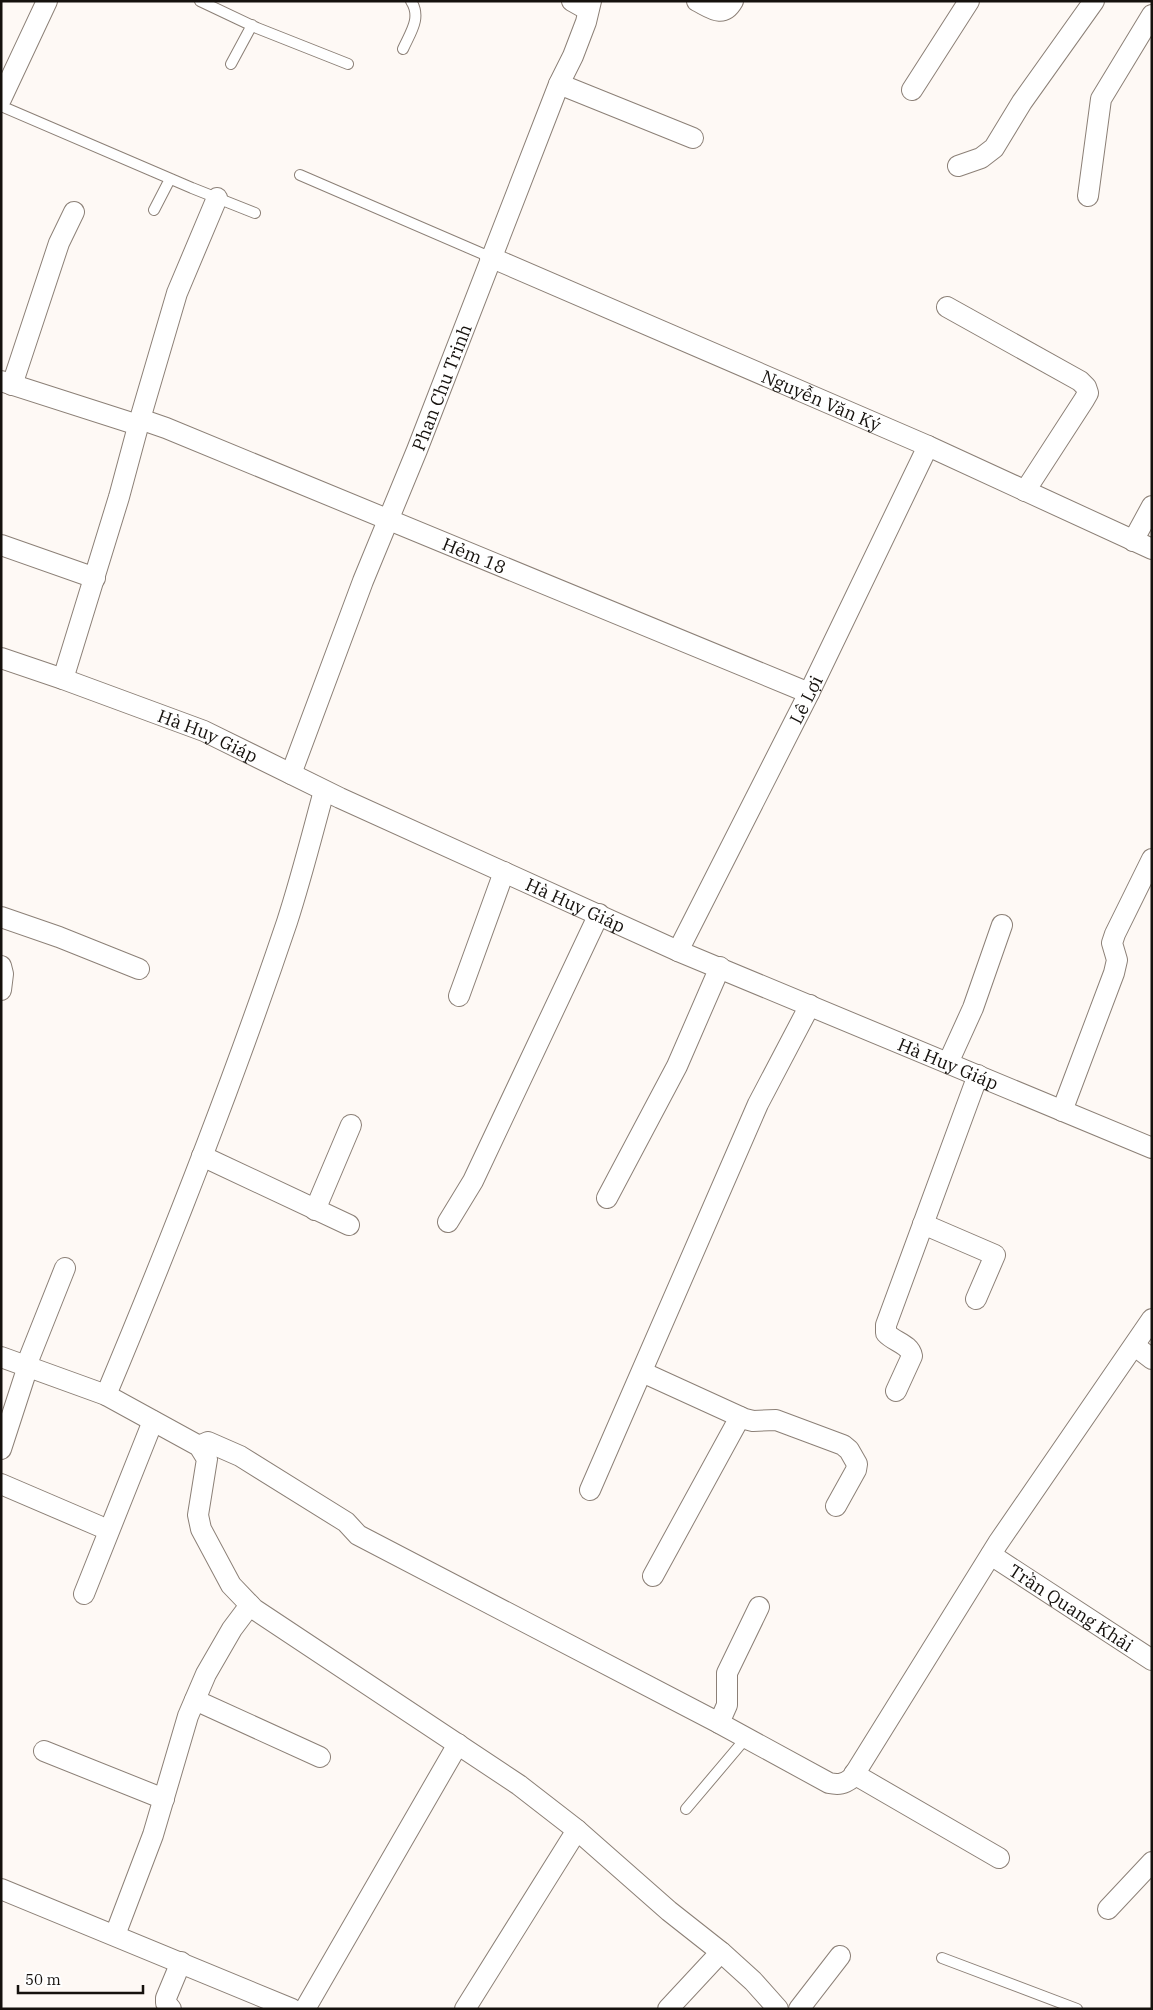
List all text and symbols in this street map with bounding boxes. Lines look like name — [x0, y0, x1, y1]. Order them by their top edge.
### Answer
street label: Phan Chu Trinh — [406, 321, 476, 454]
street label: Nguyễn Văn Ký — [758, 364, 885, 436]
street label: Hẻm 18 — [439, 532, 510, 578]
street label: Lê Lợi — [784, 671, 827, 728]
street label: Hà Huy Giáp — [155, 704, 262, 767]
street label: Hà Huy Giáp — [522, 872, 629, 937]
street label: Hà Huy Giáp — [894, 1032, 1002, 1094]
street label: Trần Quang Khải — [1005, 1559, 1138, 1657]
scale bar — [18, 1962, 142, 1994]
text: 50 m — [25, 1970, 61, 1989]

